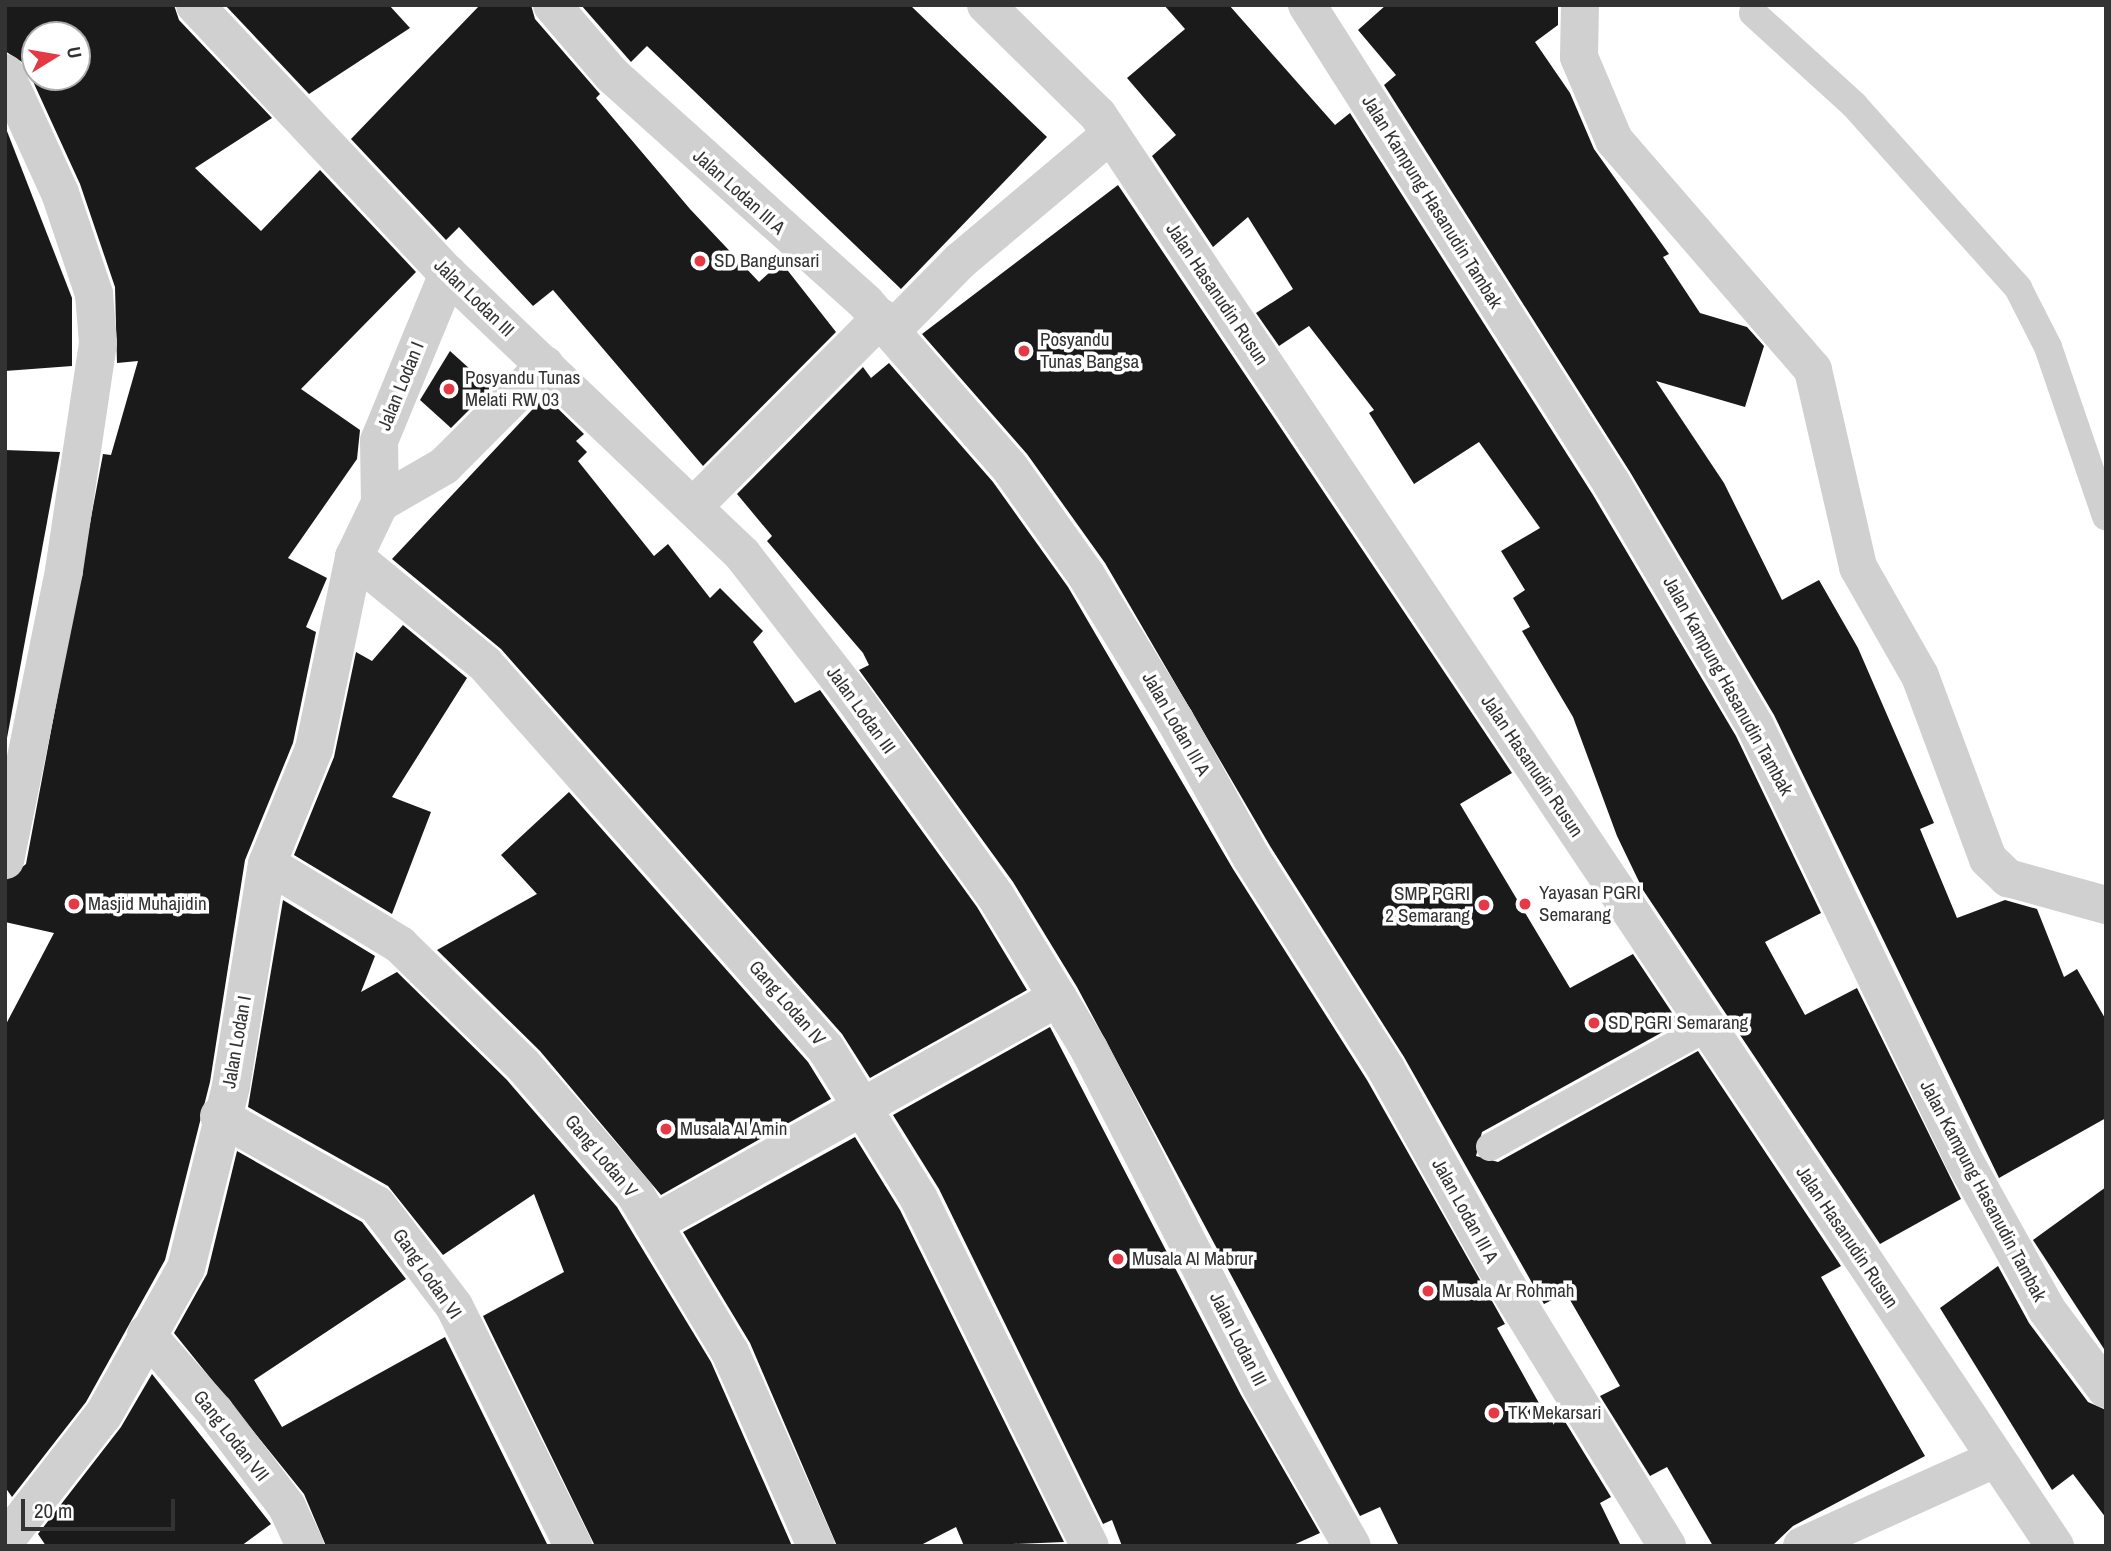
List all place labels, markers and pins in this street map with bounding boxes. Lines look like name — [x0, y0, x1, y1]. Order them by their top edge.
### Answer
place label: SD Bangunsari — [714, 250, 820, 272]
marker: SD Bangunsari — [692, 253, 708, 269]
place label: Posyandu Tunas Bangsa — [1040, 329, 1139, 373]
marker: Posyandu Tunas Bangsa — [1014, 341, 1034, 361]
place label: Posyandu Tunas Melati RW 03 — [465, 367, 581, 411]
marker: Posyandu Tunas Melati RW 03 — [439, 379, 459, 399]
place label: Yayasan PGRI Semarang — [1539, 882, 1641, 926]
place label: SMP PGRI 2 Semarang — [1385, 883, 1470, 927]
place label: Masjid Muhajidin — [88, 893, 207, 915]
marker: Masjid Muhajidin — [66, 896, 82, 912]
marker: Yayasan PGRI Semarang — [1517, 896, 1533, 912]
marker: SMP PGRI 2 Semarang — [1476, 897, 1492, 913]
place label: SD PGRI Semarang — [1608, 1012, 1748, 1034]
marker: SD PGRI Semarang — [1586, 1015, 1602, 1031]
place label: Musala Al Amin — [680, 1118, 789, 1140]
marker: Musala Al Amin — [658, 1121, 674, 1137]
place label: Musala Al Mabrur — [1132, 1248, 1254, 1270]
marker: Musala Al Mabrur — [1110, 1251, 1126, 1267]
place label: Musala Ar Rohmah — [1442, 1280, 1575, 1302]
marker: Musala Ar Rohmah — [1420, 1283, 1436, 1299]
place label: TK Mekarsari — [1508, 1402, 1601, 1424]
marker: TK Mekarsari — [1486, 1405, 1502, 1421]

